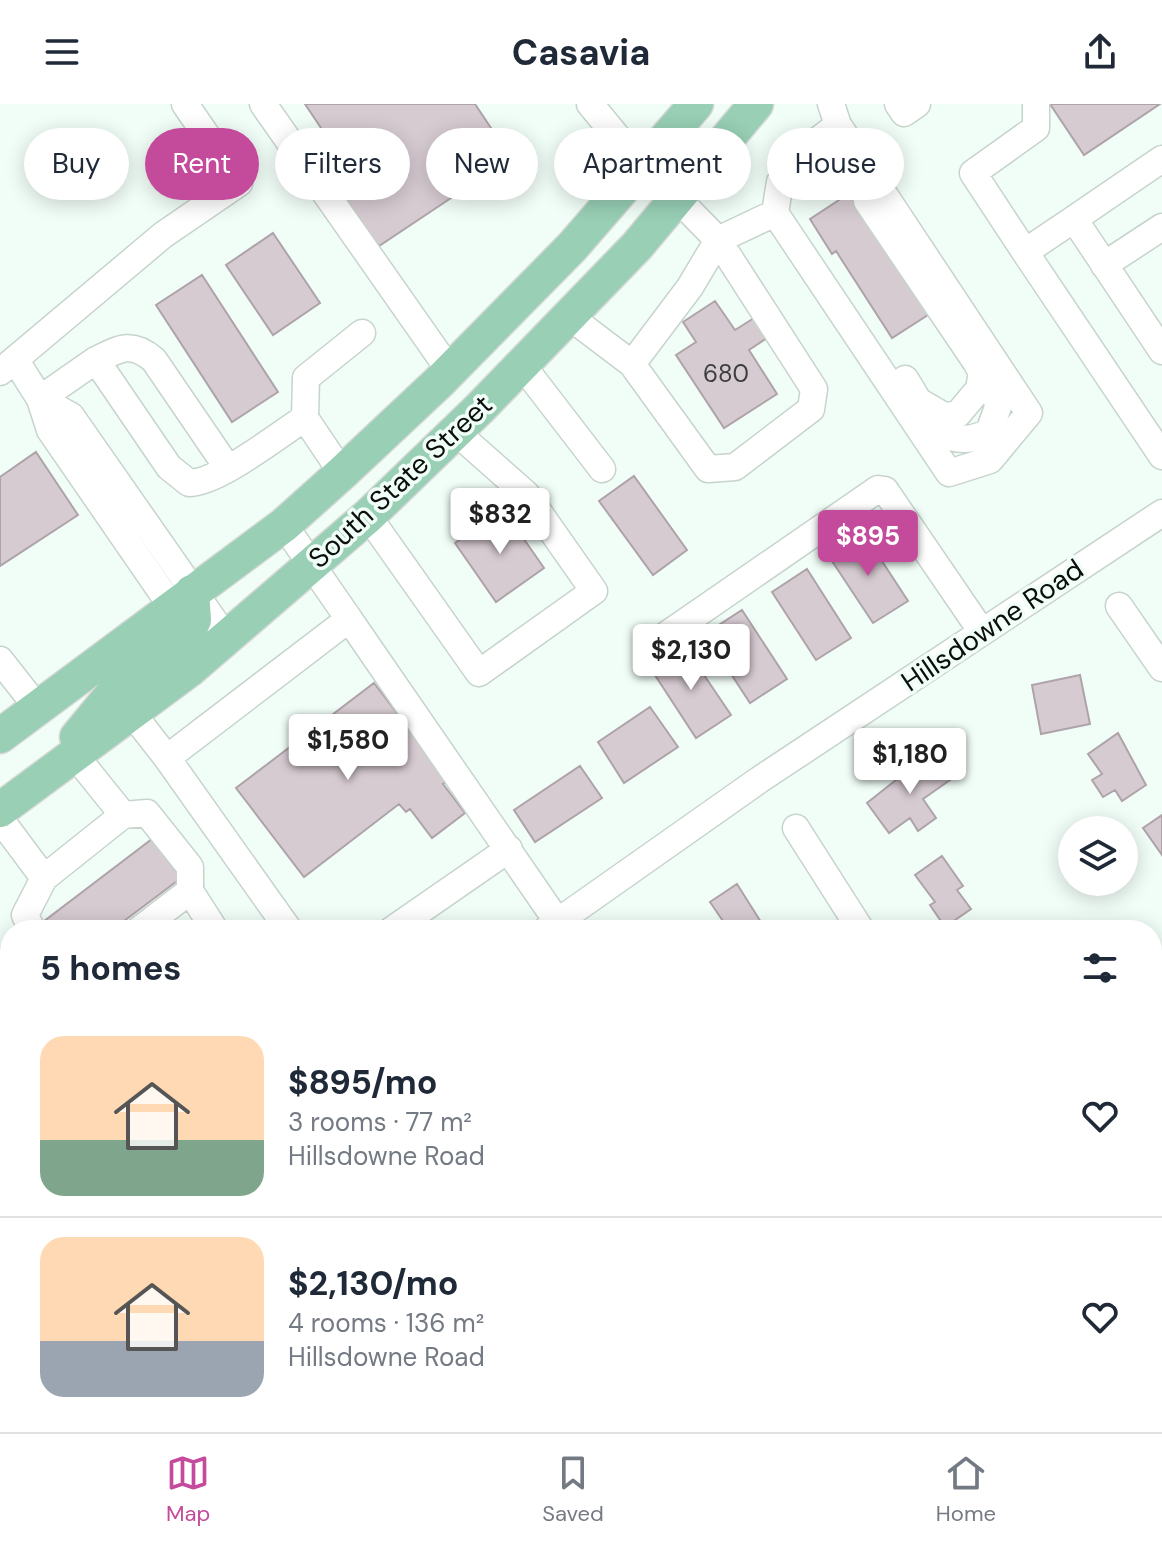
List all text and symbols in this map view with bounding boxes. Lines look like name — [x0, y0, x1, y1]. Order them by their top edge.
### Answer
text: Casavia — [512, 29, 650, 76]
icon: menu — [40, 30, 84, 74]
icon: share — [1078, 30, 1122, 74]
chip: Buy — [24, 128, 129, 200]
chip: Rent — [145, 128, 259, 200]
chip: Filters — [275, 128, 410, 200]
chip: New — [426, 128, 538, 200]
chip: Apartment — [554, 128, 751, 200]
chip: House — [767, 128, 904, 200]
house number: 680 — [703, 358, 749, 389]
street label: South State Street — [300, 386, 500, 576]
pin: $832 — [453, 488, 547, 556]
text: $832 — [469, 497, 531, 531]
pin: $895 — [821, 510, 915, 578]
text: $895 — [836, 519, 900, 553]
street label: Hillsdowne Road — [894, 551, 1090, 700]
pin: $2,130 — [626, 624, 756, 692]
text: $2,130 — [651, 633, 731, 667]
pin: $1,580 — [283, 714, 413, 782]
text: $1,580 — [307, 723, 389, 757]
pin: $1,180 — [845, 728, 975, 796]
text: $1,180 — [872, 737, 948, 771]
map controls — [1058, 816, 1138, 896]
button: layers — [1058, 816, 1138, 896]
text: 5 homes — [40, 946, 181, 991]
icon: filters — [1078, 946, 1122, 990]
text: $895/mo — [288, 1060, 438, 1105]
icon: home — [104, 1068, 200, 1164]
icon: heart — [1078, 1094, 1122, 1138]
text: 3 rooms · 77 m² — [288, 1105, 472, 1139]
text: Hillsdowne Road — [288, 1139, 485, 1173]
text: $2,130/mo — [288, 1261, 459, 1306]
icon: home — [104, 1269, 200, 1365]
icon: heart — [1078, 1295, 1122, 1339]
text: 4 rooms · 136 m² — [288, 1306, 484, 1340]
text: Hillsdowne Road — [288, 1340, 485, 1374]
tab: Map — [166, 1451, 210, 1528]
tab: Saved — [542, 1451, 604, 1528]
tab: Home — [936, 1451, 996, 1528]

